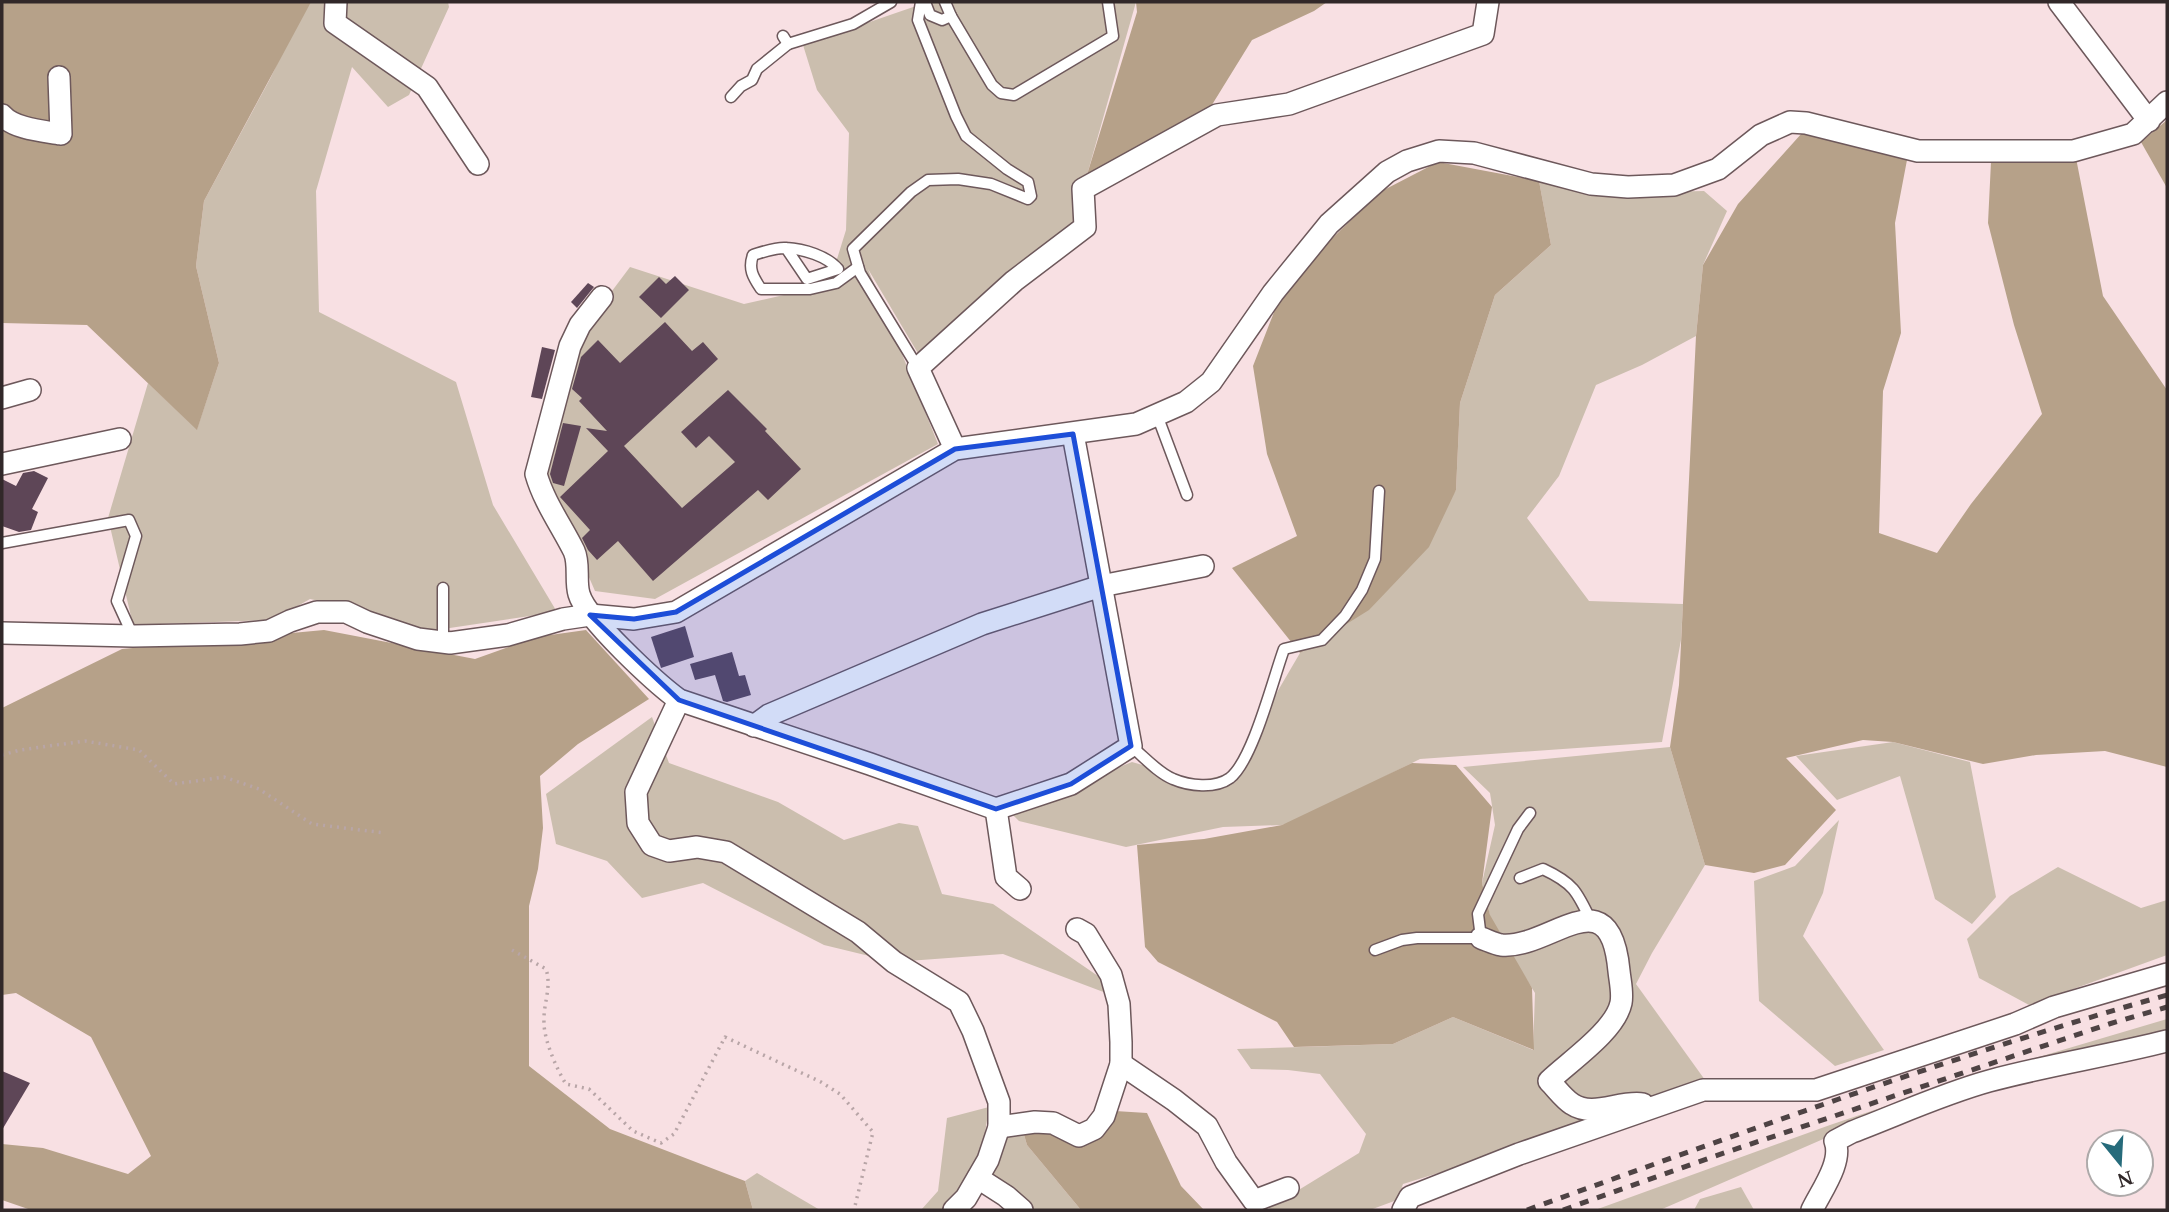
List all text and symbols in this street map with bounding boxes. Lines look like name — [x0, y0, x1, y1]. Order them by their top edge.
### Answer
north arrow — [2085, 1128, 2155, 1198]
text: N — [2114, 1164, 2136, 1194]

